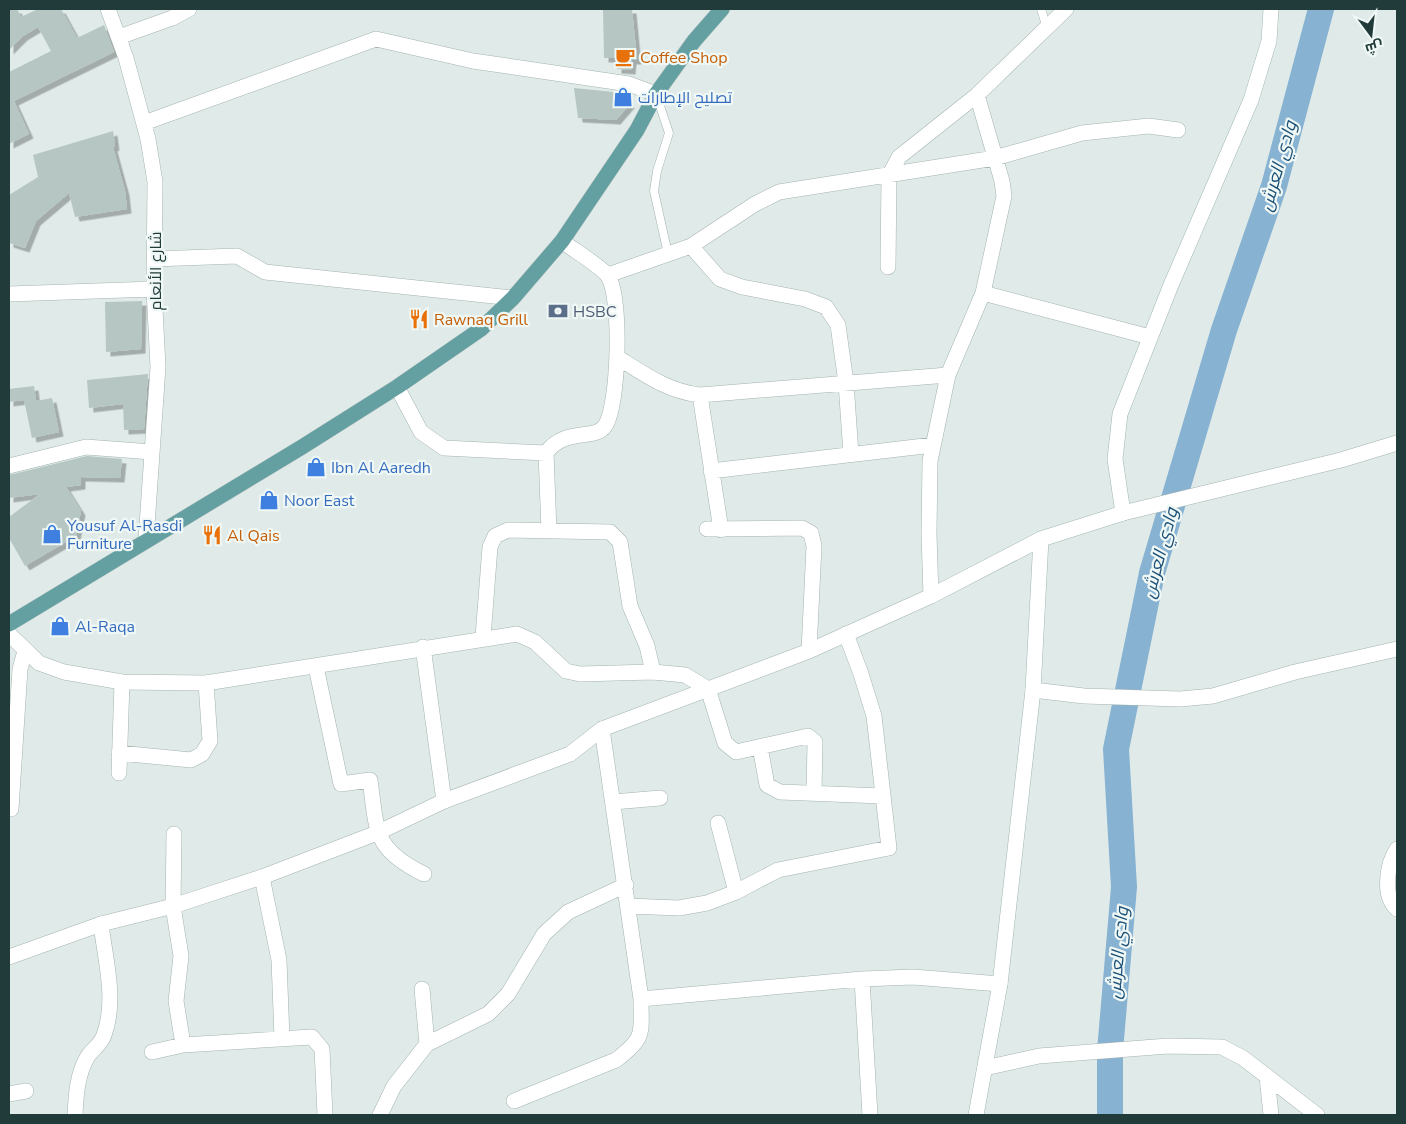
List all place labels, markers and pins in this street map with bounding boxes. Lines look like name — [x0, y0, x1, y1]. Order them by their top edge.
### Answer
cafe icon: Coffee Shop — [614, 46, 636, 68]
place label: Coffee Shop — [640, 47, 728, 69]
shop icon: تصليح الإطارات — [612, 86, 634, 108]
place label: تصليح الإطارات — [638, 87, 733, 109]
bank icon: HSBC — [547, 300, 569, 322]
place label: HSBC — [573, 301, 617, 323]
restaurant icon: Rawnaq Grill — [408, 308, 430, 330]
place label: Rawnaq Grill — [434, 309, 528, 331]
shop icon: Ibn Al Aaredh — [305, 456, 327, 478]
place label: Ibn Al Aaredh — [331, 457, 431, 479]
shop icon: Noor East — [258, 489, 280, 511]
place label: Noor East — [284, 490, 355, 512]
place label: Yousuf Al-Rasdi Furniture — [66, 515, 182, 555]
shop icon: Yousuf Al-Rasdi Furniture — [41, 523, 63, 545]
restaurant icon: Al Qais — [201, 524, 223, 546]
place label: Al Qais — [227, 525, 280, 547]
shop icon: Al-Raqa — [49, 615, 71, 637]
place label: Al-Raqa — [75, 616, 135, 638]

